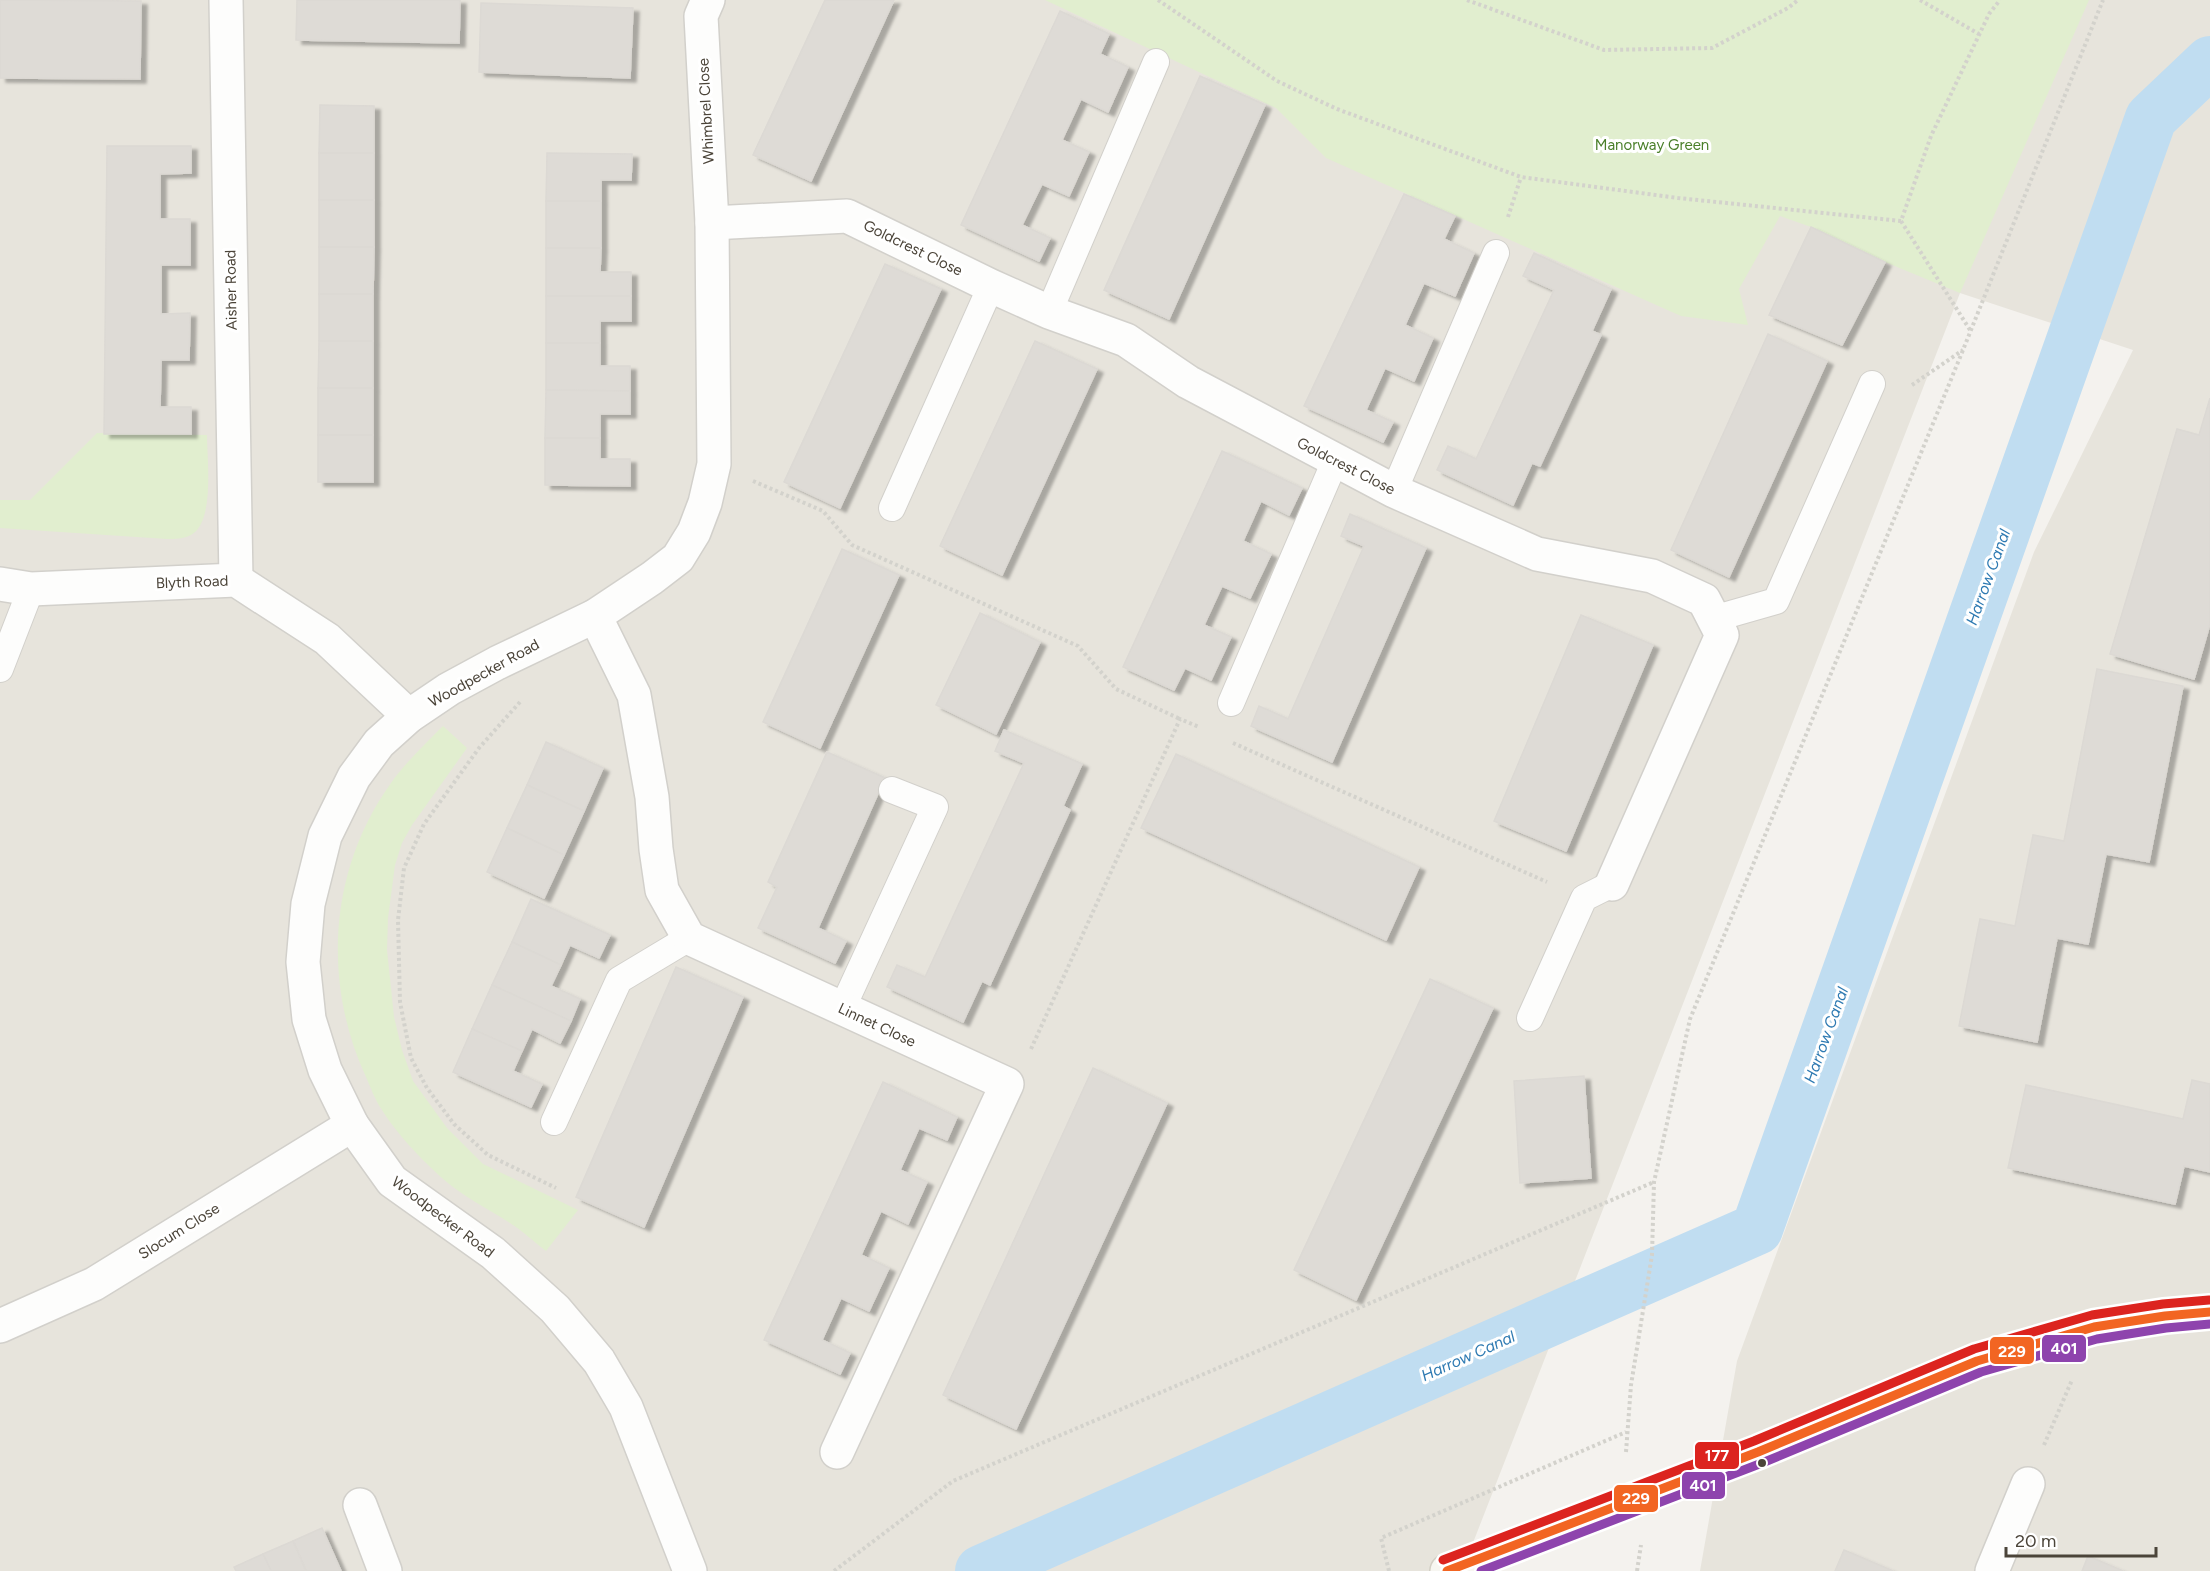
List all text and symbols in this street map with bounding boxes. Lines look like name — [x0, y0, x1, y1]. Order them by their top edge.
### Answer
street label: Whimbrel Close — [694, 58, 718, 164]
park label: Manorway Green — [1595, 136, 1709, 154]
street label: Goldcrest Close — [861, 216, 965, 280]
street label: Aisher Road — [221, 250, 241, 330]
street label: Goldcrest Close — [1294, 433, 1398, 499]
water label: Harrow Canal — [1962, 526, 2014, 628]
street label: Blyth Road — [155, 572, 229, 592]
street label: Woodpecker Road — [426, 635, 542, 711]
water label: Harrow Canal — [1800, 984, 1852, 1086]
street label: Linnet Close — [835, 999, 919, 1051]
street label: Woodpecker Road — [388, 1173, 498, 1261]
street label: Slocum Close — [135, 1199, 223, 1263]
water label: Harrow Canal — [1418, 1327, 1518, 1385]
line badge: 401 — [2041, 1334, 2087, 1363]
line badge: 229 — [1989, 1336, 2035, 1365]
text: 401 — [2050, 1339, 2078, 1358]
text: 229 — [1998, 1342, 2026, 1361]
line badge: 177 — [1694, 1441, 1740, 1470]
text: 177 — [1705, 1446, 1729, 1465]
unlabelled marker — [1756, 1457, 1768, 1469]
line badge: 401 — [1681, 1471, 1726, 1500]
text: 401 — [1689, 1476, 1717, 1495]
line badge: 229 — [1613, 1484, 1659, 1513]
text: 229 — [1622, 1489, 1650, 1508]
scale bar — [2006, 1520, 2156, 1558]
text: 20 m — [2015, 1530, 2056, 1552]

